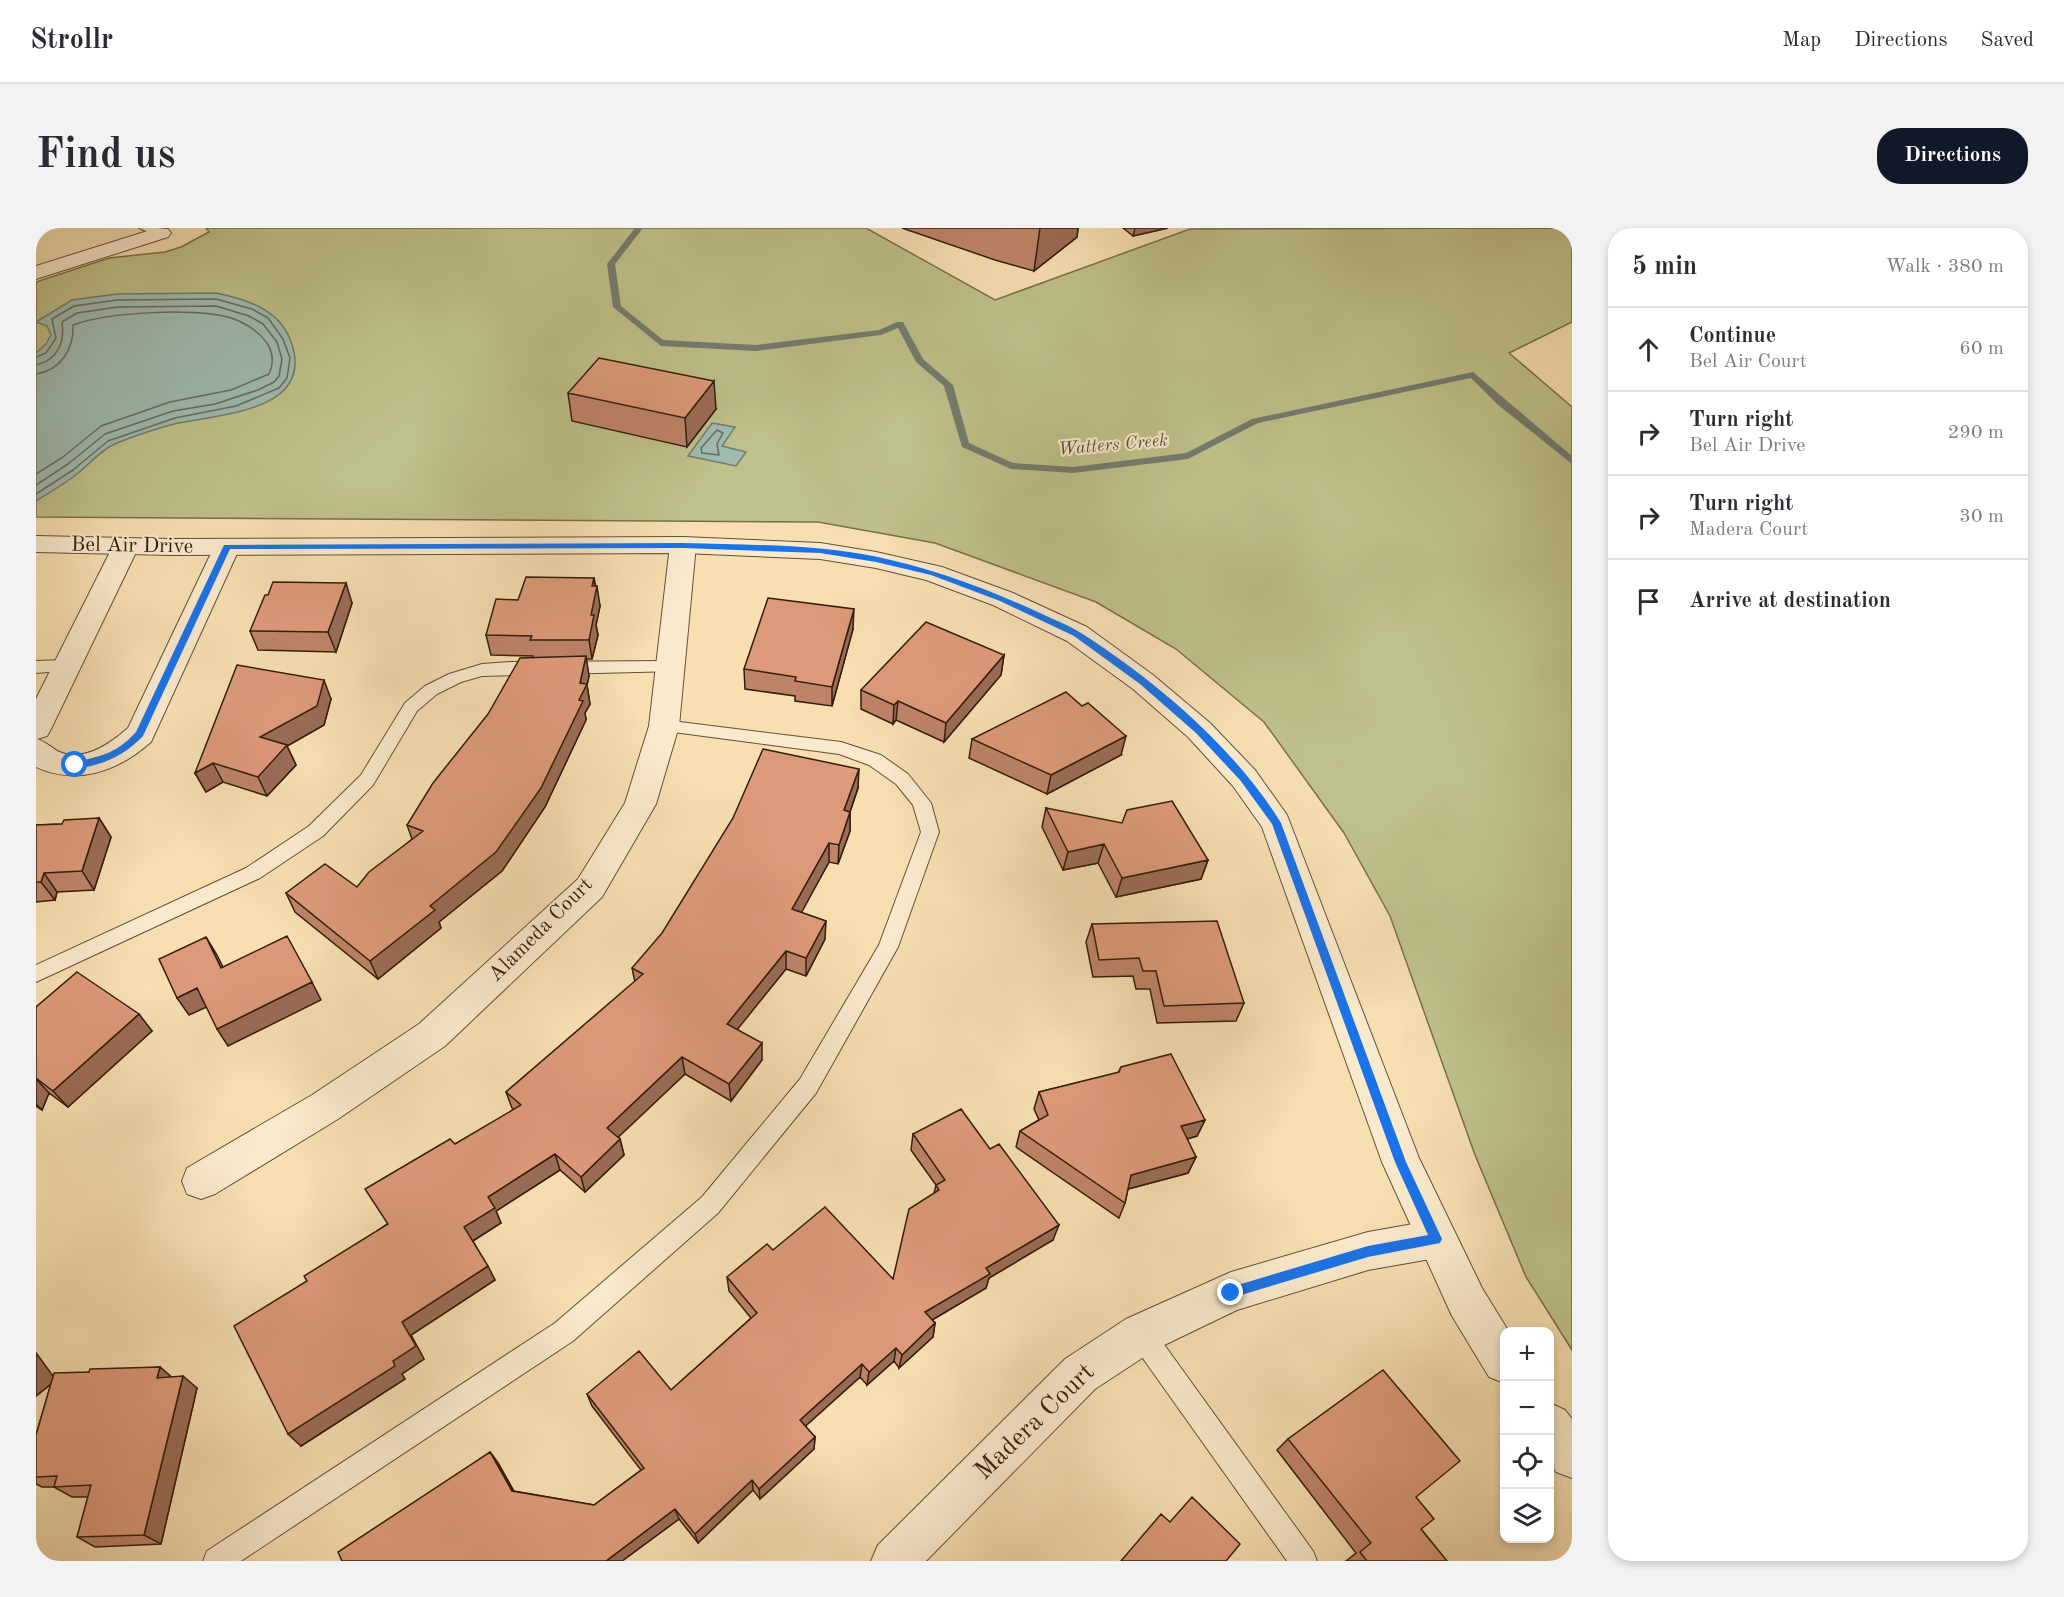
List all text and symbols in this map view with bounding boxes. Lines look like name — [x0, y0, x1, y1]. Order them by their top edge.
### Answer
text: Strollr — [30, 27, 113, 55]
text: Map — [1782, 30, 1821, 51]
text: Directions — [1854, 30, 1948, 51]
text: Saved — [1981, 30, 2034, 51]
button: Directions — [1877, 128, 2028, 184]
text: Find us — [36, 135, 175, 177]
text: 5 min — [1632, 254, 1697, 280]
text: Walk · 380 m — [1885, 257, 2004, 277]
text: Continue — [1689, 325, 1776, 347]
icon: ahead — [1632, 333, 1665, 366]
text: 60 m — [1959, 339, 2004, 359]
text: Bel Air Court — [1689, 352, 1807, 372]
text: Turn right — [1689, 409, 1793, 431]
icon: right — [1632, 417, 1665, 450]
text: 290 m — [1948, 423, 2004, 443]
water label: Watters Creek — [1057, 431, 1169, 459]
text: Bel Air Drive — [1689, 436, 1806, 456]
text: Turn right — [1689, 493, 1793, 515]
icon: right — [1632, 501, 1665, 534]
text: 30 m — [1959, 507, 2004, 527]
text: Madera Court — [1689, 520, 1808, 540]
street label: Bel Air Drive — [71, 534, 193, 558]
icon: arrive — [1632, 585, 1665, 618]
text: Arrive at destination — [1689, 590, 1891, 612]
route start — [61, 751, 87, 777]
street label: Alameda Court — [485, 874, 597, 986]
route end — [1217, 1279, 1243, 1305]
map controls — [1500, 1327, 1554, 1543]
button: + — [1500, 1327, 1554, 1381]
street label: Madera Court — [970, 1359, 1100, 1485]
button: − — [1500, 1381, 1554, 1435]
button: locate — [1500, 1435, 1554, 1489]
button: layers — [1500, 1489, 1554, 1543]

